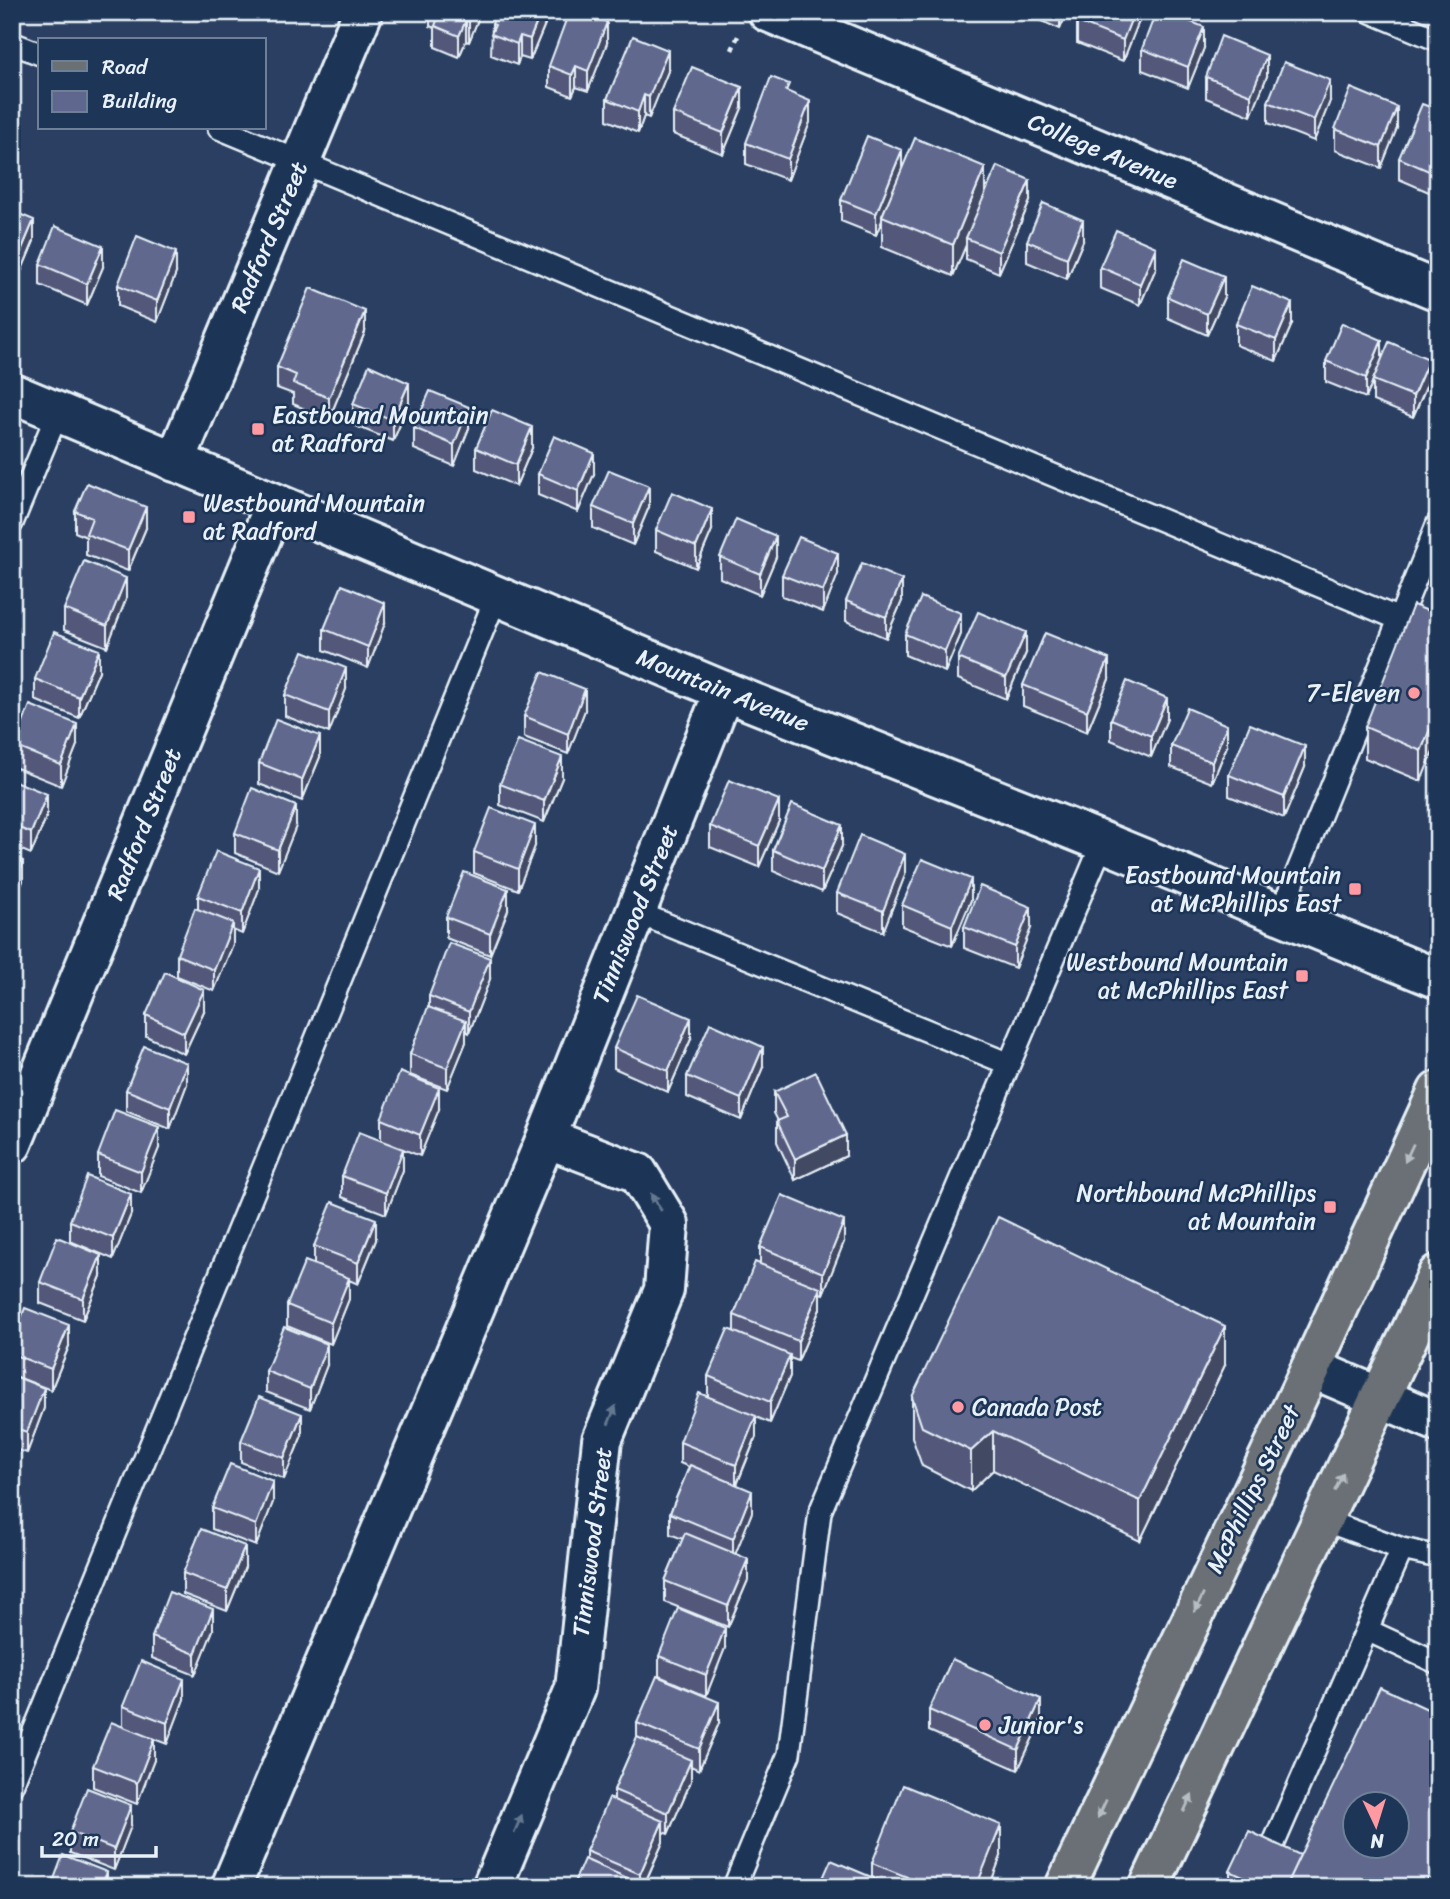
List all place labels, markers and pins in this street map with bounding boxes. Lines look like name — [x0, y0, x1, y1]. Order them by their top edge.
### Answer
place label: Eastbound Mountain at Radford — [272, 394, 488, 464]
marker: Eastbound Mountain at Radford — [250, 421, 266, 437]
place label: Westbound Mountain at Radford — [203, 482, 425, 552]
marker: Westbound Mountain at Radford — [181, 509, 197, 525]
place label: 7-Eleven — [1306, 672, 1400, 714]
marker: 7-Eleven — [1406, 685, 1422, 701]
place label: Eastbound Mountain at McPhillips East — [1125, 854, 1342, 924]
marker: Eastbound Mountain at McPhillips East — [1347, 881, 1363, 897]
place label: Westbound Mountain at McPhillips East — [1066, 941, 1289, 1011]
marker: Westbound Mountain at McPhillips East — [1294, 968, 1310, 984]
place label: Northbound McPhillips at Mountain — [1077, 1172, 1316, 1242]
marker: Northbound McPhillips at Mountain — [1322, 1199, 1338, 1215]
place label: Canada Post — [972, 1386, 1102, 1428]
marker: Canada Post — [950, 1399, 966, 1415]
place label: Junior's — [998, 1704, 1083, 1746]
marker: Junior's — [977, 1717, 993, 1733]

